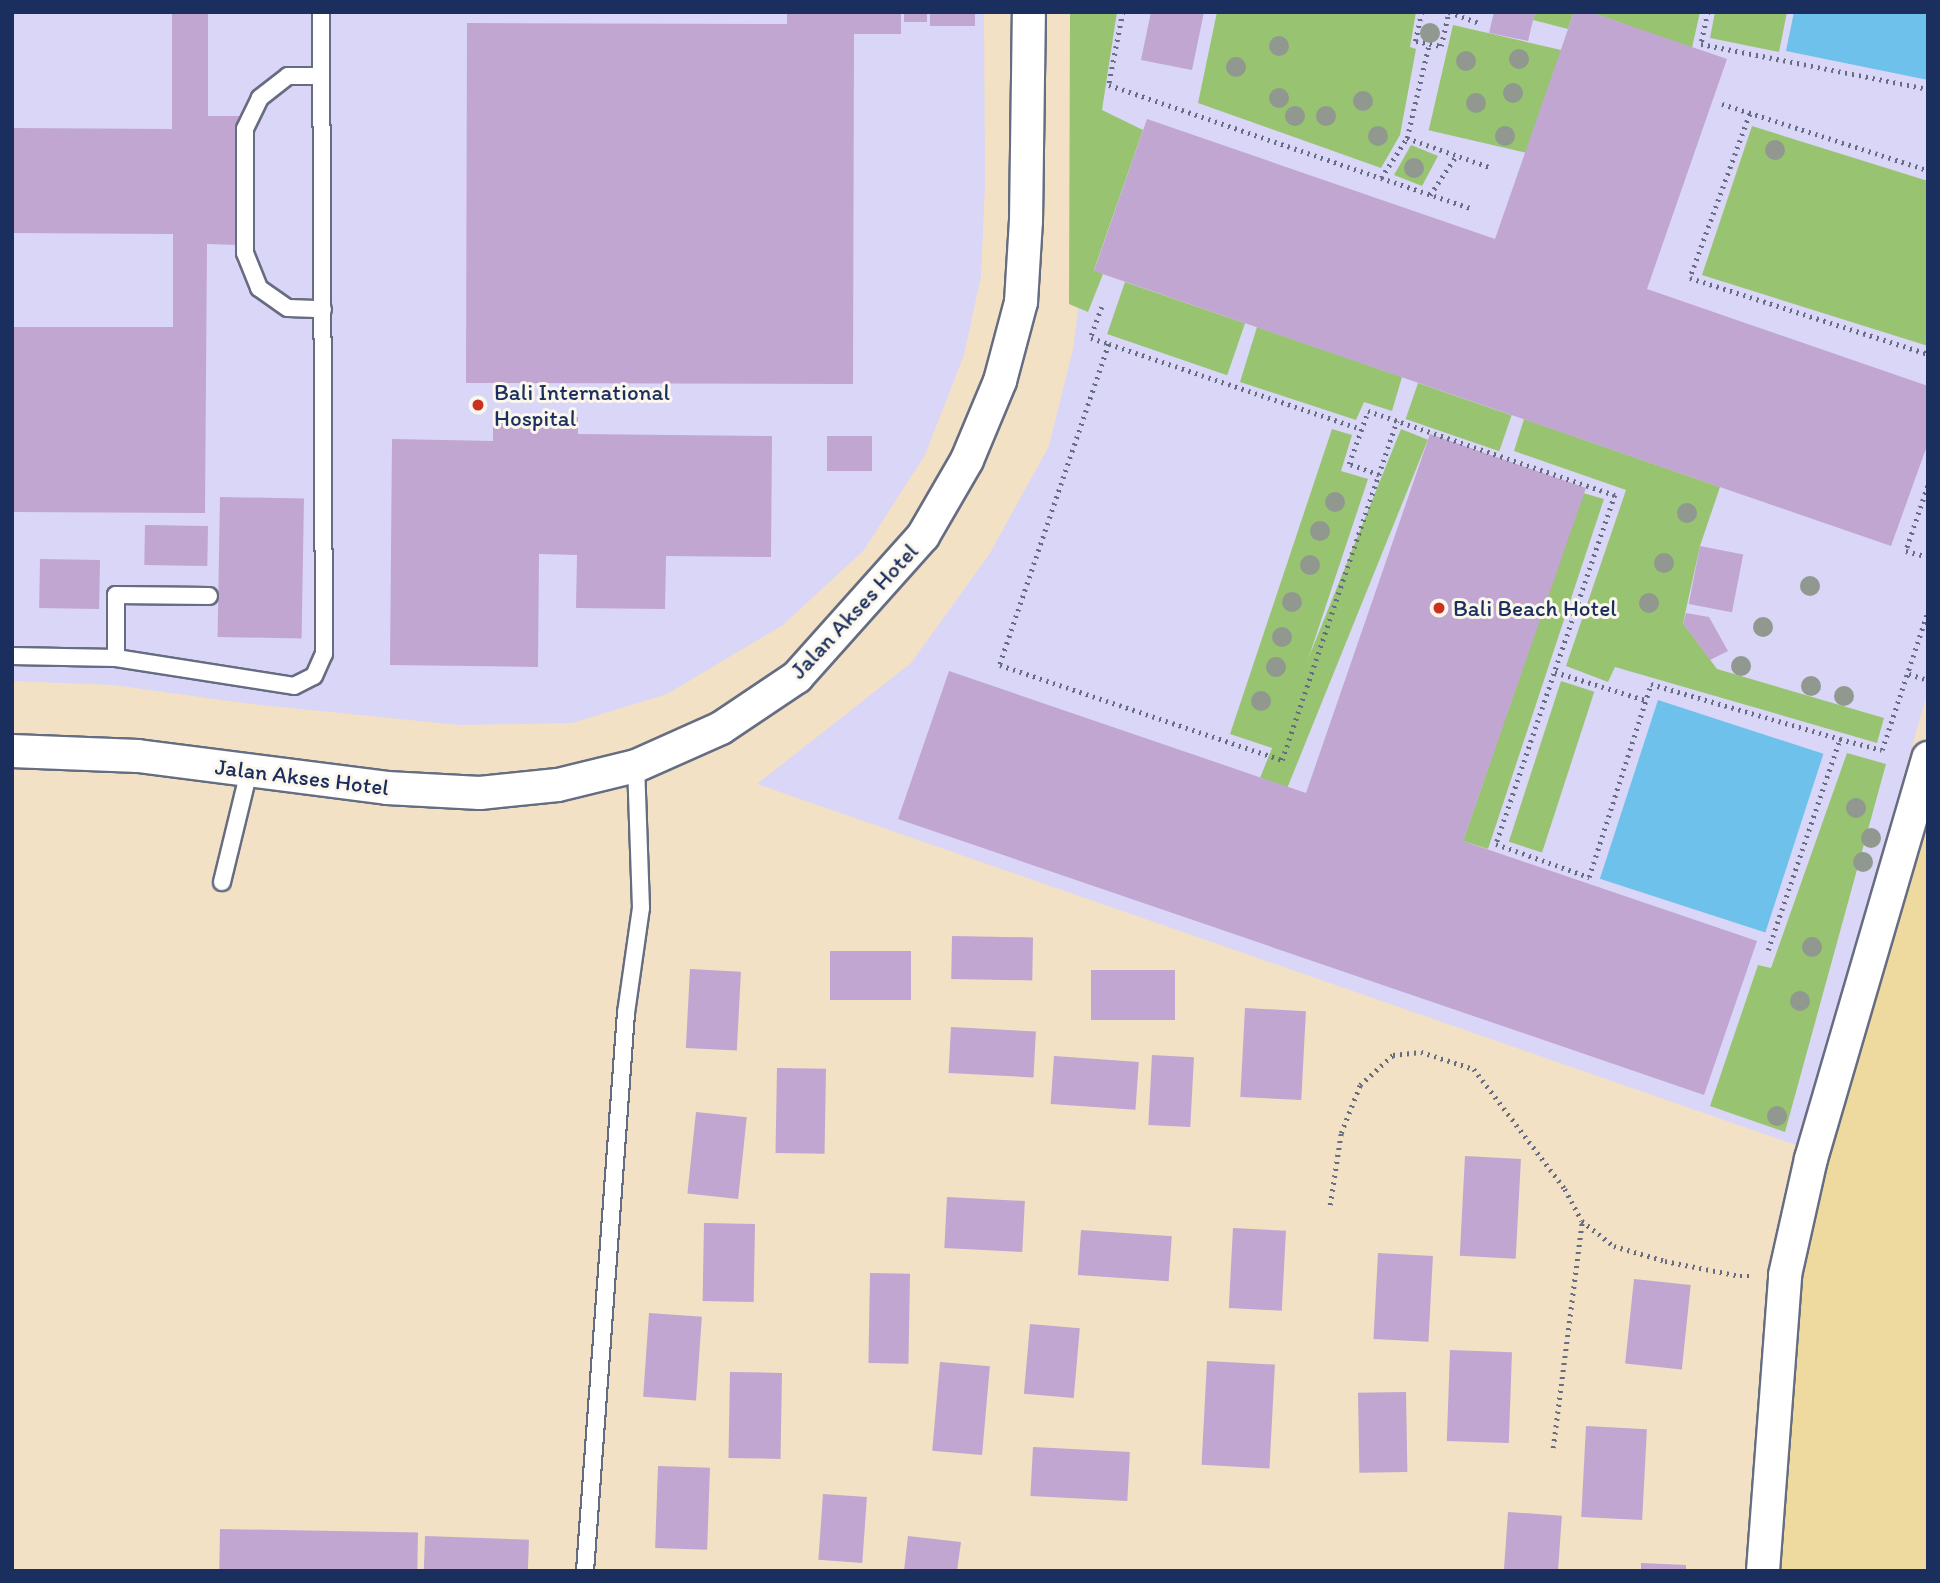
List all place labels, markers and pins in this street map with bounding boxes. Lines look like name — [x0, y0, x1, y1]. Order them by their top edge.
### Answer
place label: Bali International Hospital — [494, 378, 670, 432]
marker: Bali International Hospital — [468, 395, 488, 415]
place label: Bali Beach Hotel — [1453, 594, 1616, 622]
marker: Bali Beach Hotel — [1431, 600, 1447, 616]

